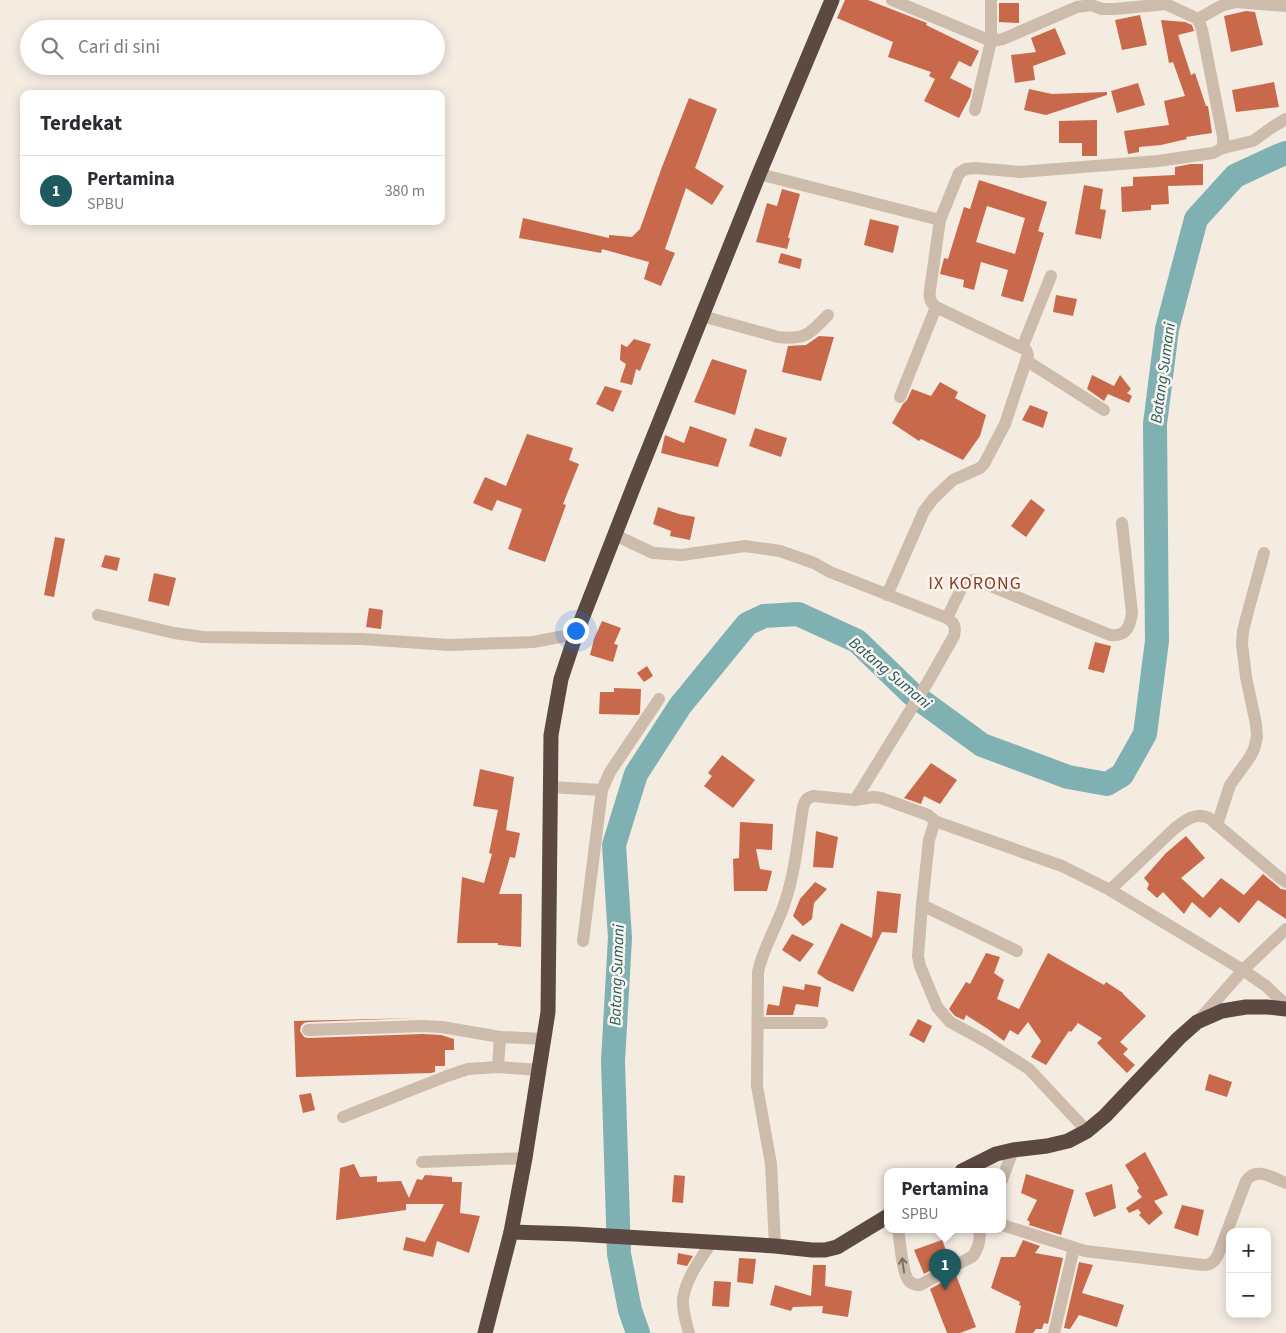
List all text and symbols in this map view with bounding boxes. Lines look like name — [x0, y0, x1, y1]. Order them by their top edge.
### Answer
search box — [20, 20, 445, 75]
icon: search — [38, 34, 66, 62]
text: Cari di sini — [78, 34, 160, 61]
text: Terdekat — [40, 108, 122, 138]
text: Pertamina — [87, 166, 175, 193]
text: 1 — [52, 180, 60, 202]
text: 380 m — [385, 180, 425, 202]
text: SPBU — [87, 193, 124, 215]
water label: Batang Sumani — [1145, 321, 1181, 425]
district label: IX KORONG — [928, 571, 1022, 596]
your location — [563, 618, 589, 644]
water label: Batang Sumani — [844, 632, 936, 714]
water label: Batang Sumani — [604, 924, 630, 1026]
popup — [884, 1168, 1006, 1233]
text: Pertamina — [901, 1176, 989, 1203]
text: SPBU — [901, 1203, 939, 1225]
map controls — [1226, 1228, 1271, 1318]
button: + — [1226, 1228, 1271, 1273]
pin: 1 — [929, 1249, 961, 1290]
one-way arrow — [898, 1258, 908, 1274]
button: − — [1226, 1273, 1271, 1318]

